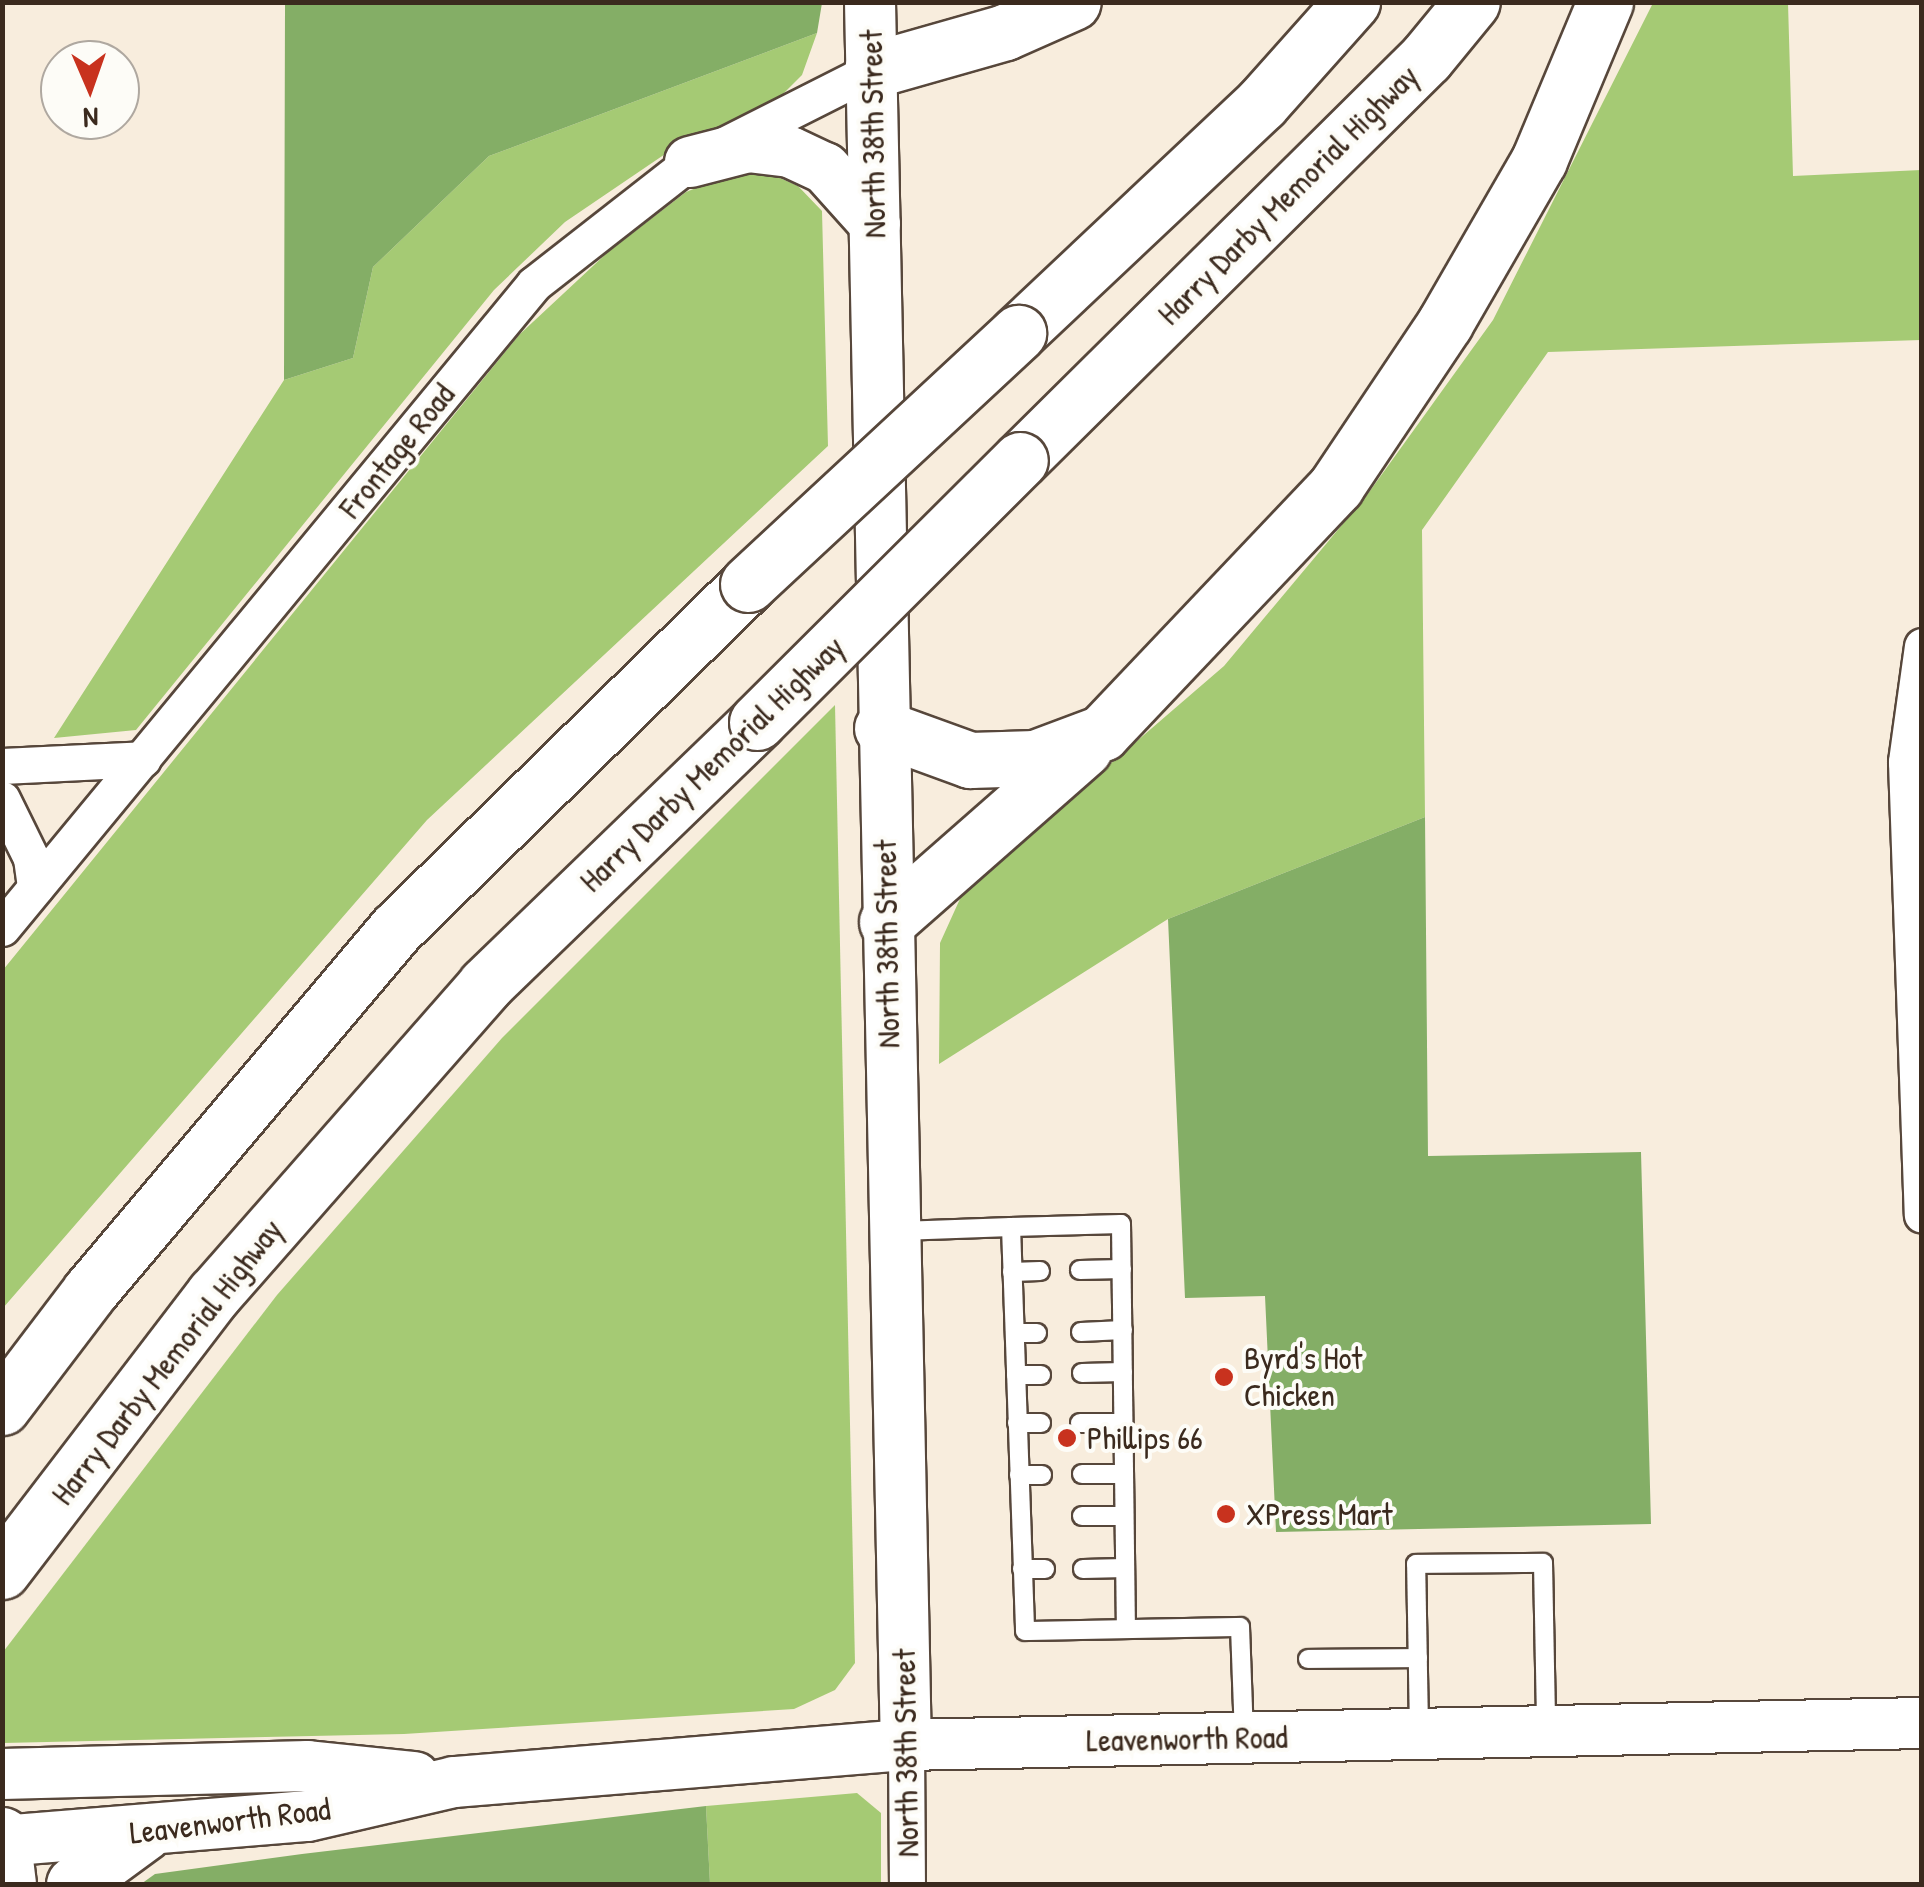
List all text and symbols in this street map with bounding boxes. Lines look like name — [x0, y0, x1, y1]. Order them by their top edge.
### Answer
street label: North 38th Street — [852, 29, 894, 239]
north arrow — [40, 40, 140, 140]
street label: Harry Darby Memorial Highway — [1150, 57, 1426, 333]
text: N — [83, 99, 99, 137]
street label: Frontage Road — [331, 376, 463, 526]
street label: Harry Darby Memorial Highway — [572, 628, 852, 900]
street label: North 38th Street — [866, 839, 908, 1049]
street label: Harry Darby Memorial Highway — [43, 1211, 291, 1513]
place label: Byrd's Hot Chicken — [1244, 1340, 1362, 1415]
marker: Byrd's Hot Chicken — [1213, 1366, 1235, 1388]
place label: Phillips 66 — [1087, 1419, 1203, 1457]
marker: Phillips 66 — [1056, 1427, 1078, 1449]
place label: XPress Mart — [1246, 1495, 1393, 1533]
marker: XPress Mart — [1215, 1503, 1237, 1525]
street label: North 38th Street — [885, 1648, 927, 1858]
street label: Leavenworth Road — [1086, 1718, 1288, 1760]
street label: Leavenworth Road — [128, 1790, 332, 1852]

